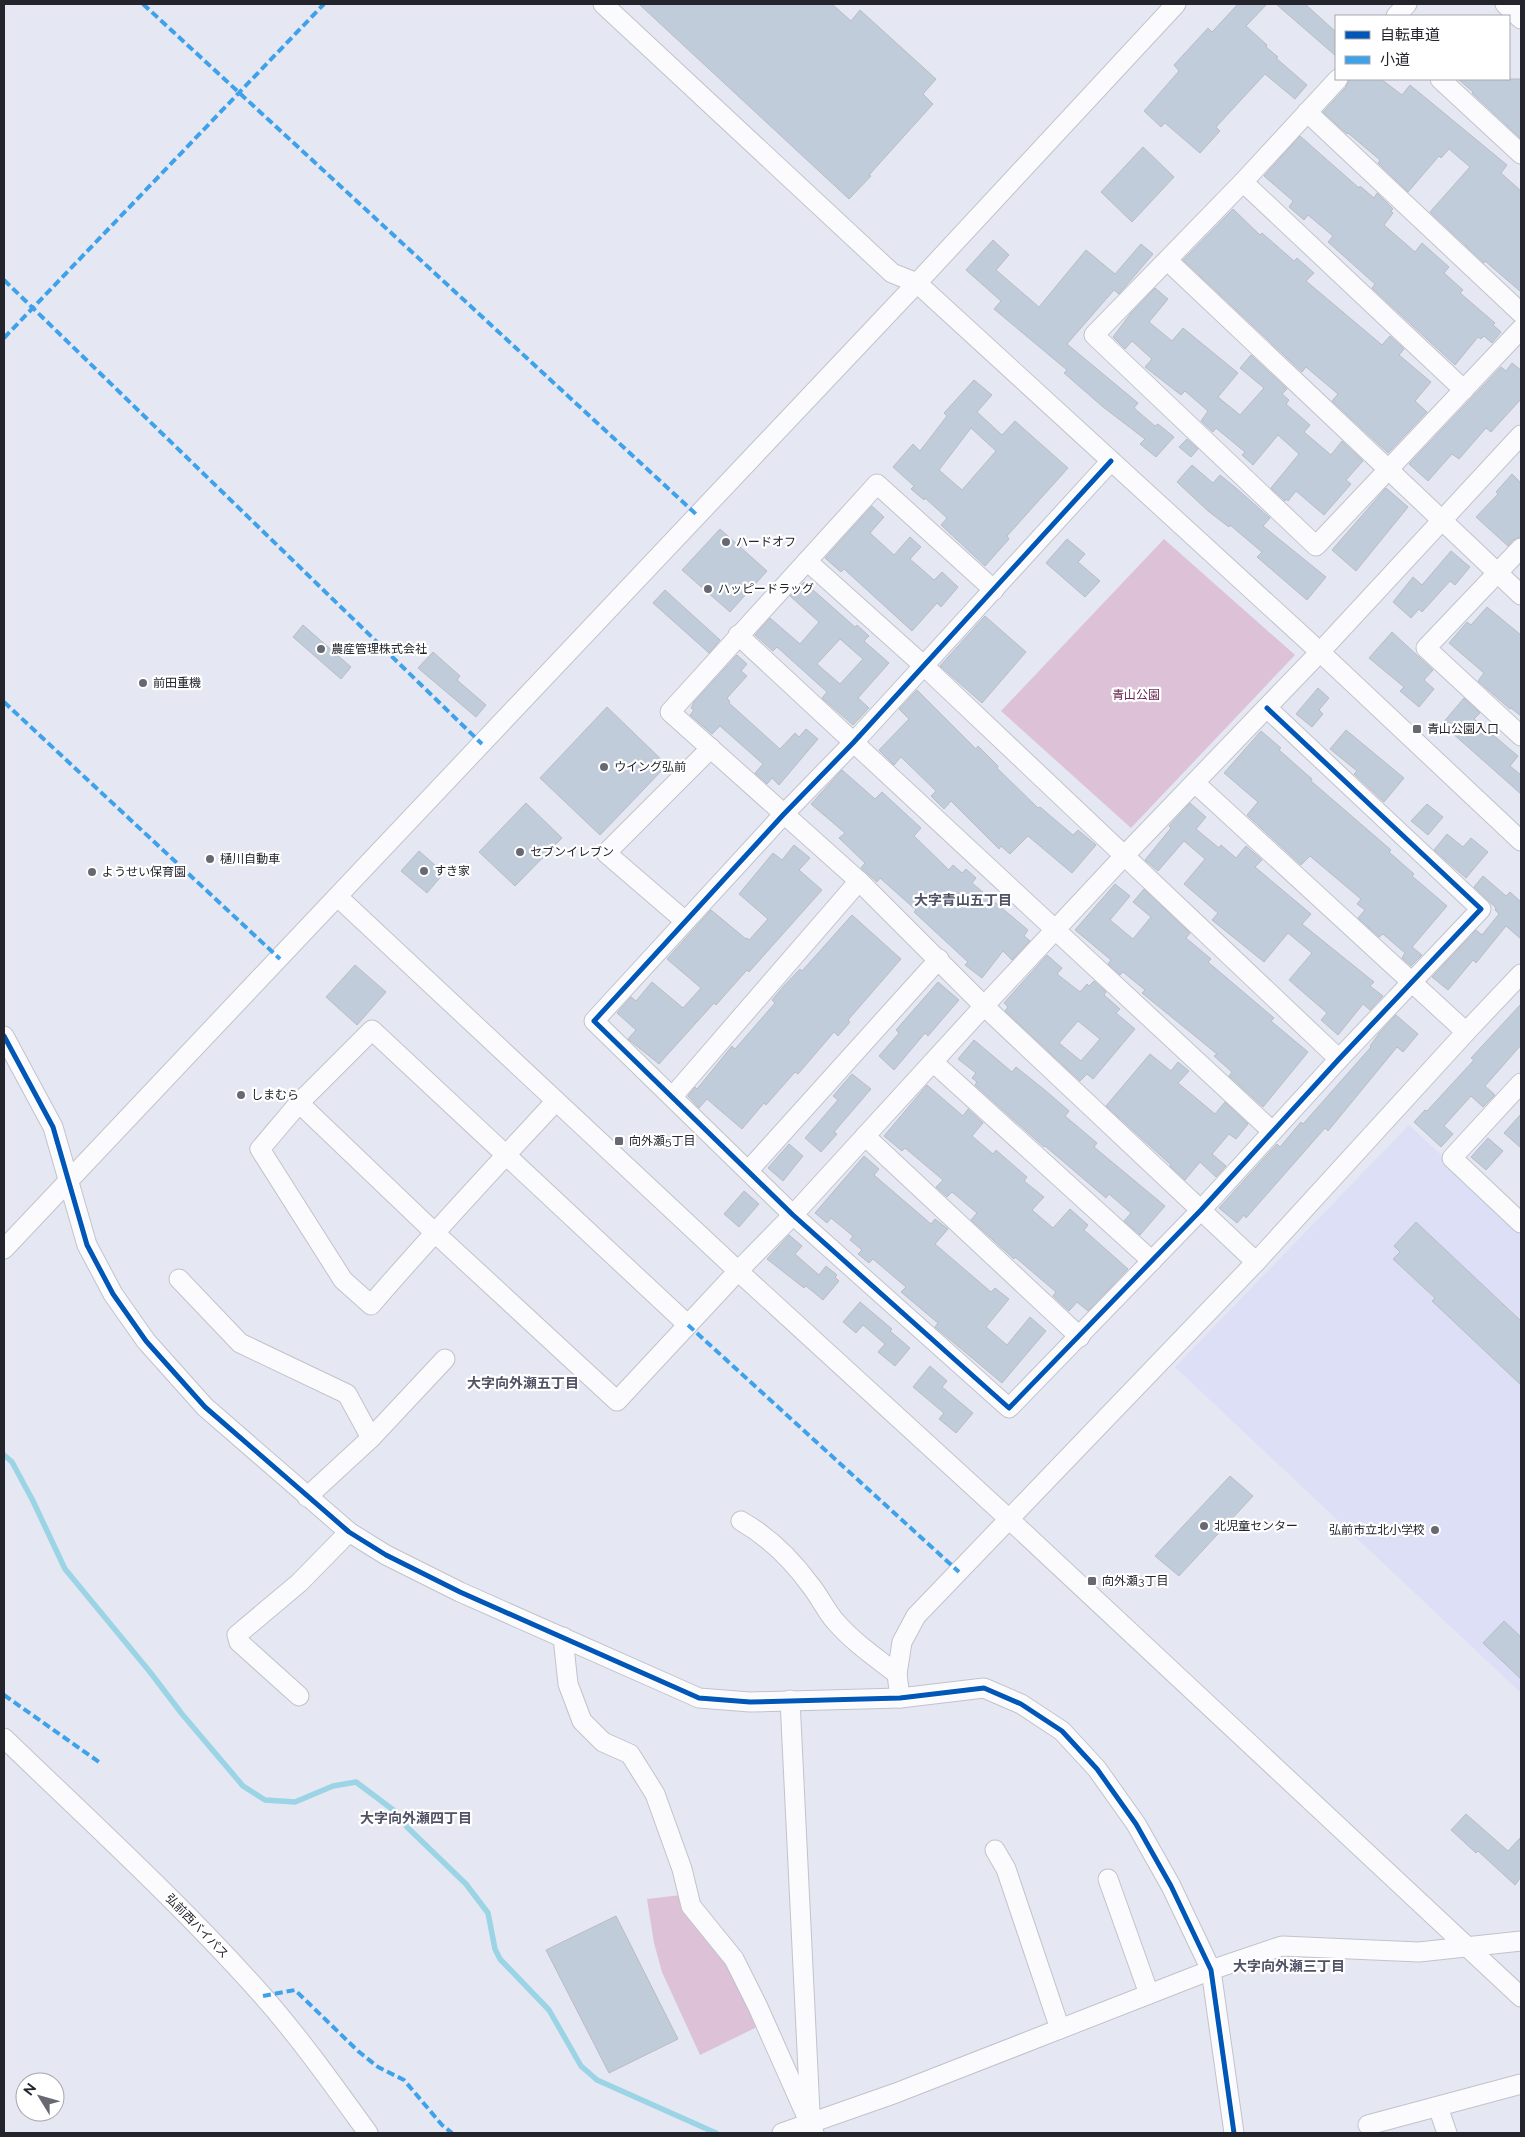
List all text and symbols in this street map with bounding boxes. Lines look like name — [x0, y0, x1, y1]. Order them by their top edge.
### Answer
legend — [1335, 15, 1510, 80]
text: 自転車道 — [1380, 26, 1440, 44]
text: 小道 — [1380, 51, 1410, 69]
place label: ハードオフ — [736, 535, 796, 549]
marker: ハードオフ — [720, 536, 732, 548]
place label: ハッピードラッグ — [718, 582, 814, 596]
marker: ハッピードラッグ — [702, 583, 714, 595]
place label: 農産管理株式会社 — [331, 642, 427, 656]
marker: 農産管理株式会社 — [315, 643, 327, 655]
place label: 前田重機 — [153, 676, 201, 690]
marker: 前田重機 — [137, 677, 149, 689]
park label: 青山公園 — [1112, 688, 1160, 702]
place label: 青山公園入口 — [1427, 722, 1499, 736]
marker: 青山公園入口 — [1411, 723, 1423, 735]
place label: ウイング弘前 — [614, 760, 686, 774]
marker: ウイング弘前 — [598, 761, 610, 773]
place label: セブンイレブン — [530, 845, 614, 859]
marker: セブンイレブン — [514, 846, 526, 858]
place label: 樋川自動車 — [220, 852, 280, 866]
marker: 樋川自動車 — [204, 853, 216, 865]
place label: すき家 — [434, 864, 470, 878]
place label: ようせい保育園 — [102, 865, 186, 879]
marker: すき家 — [418, 865, 430, 877]
marker: ようせい保育園 — [86, 866, 98, 878]
district label: 大字青山五丁目 — [914, 892, 1012, 908]
place label: しまむら — [251, 1088, 299, 1102]
marker: しまむら — [235, 1089, 247, 1101]
place label: 向外瀬5丁目 — [629, 1134, 696, 1148]
marker: 向外瀬5丁目 — [613, 1135, 625, 1147]
district label: 大字向外瀬五丁目 — [467, 1375, 579, 1391]
place label: 北児童センター — [1214, 1519, 1298, 1533]
marker: 北児童センター — [1198, 1520, 1210, 1532]
place label: 弘前市立北小学校 — [1329, 1523, 1425, 1537]
marker: 弘前市立北小学校 — [1429, 1524, 1441, 1536]
place label: 向外瀬3丁目 — [1102, 1574, 1168, 1588]
marker: 向外瀬3丁目 — [1086, 1575, 1098, 1587]
district label: 大字向外瀬四丁目 — [360, 1810, 472, 1826]
street label: 弘前西バイパス — [163, 1891, 231, 1961]
district label: 大字向外瀬三丁目 — [1233, 1958, 1345, 1974]
north arrow — [15, 2072, 65, 2122]
text: N — [20, 2080, 39, 2098]

